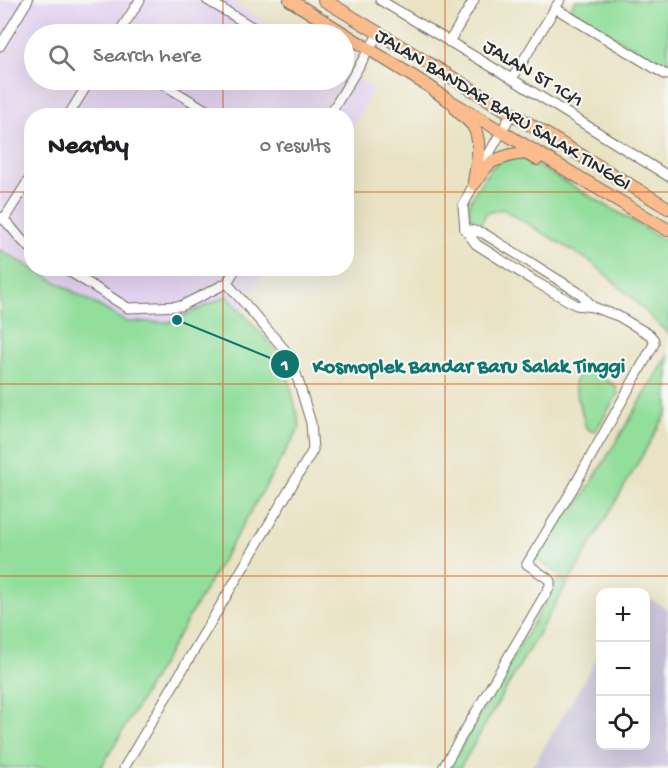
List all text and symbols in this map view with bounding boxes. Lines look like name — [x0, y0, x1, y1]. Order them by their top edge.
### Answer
search box — [24, 24, 354, 90]
street label: JALAN BANDAR BARU SALAK TINGGI — [370, 25, 634, 197]
street label: JALAN ST 1C/1 — [478, 36, 586, 114]
icon: search — [45, 41, 78, 74]
text: Search here — [93, 44, 201, 70]
text: Nearby — [48, 132, 129, 163]
text: 0 results — [260, 136, 330, 159]
callout: Kosmoplek Bandar Baru Salak Tinggi — [270, 345, 637, 384]
text: 1 — [280, 356, 289, 377]
text: Kosmoplek Bandar Baru Salak Tinggi — [312, 356, 625, 381]
map controls — [596, 588, 650, 750]
button: + — [596, 588, 650, 642]
button: − — [596, 642, 650, 696]
button: locate — [596, 696, 650, 750]

